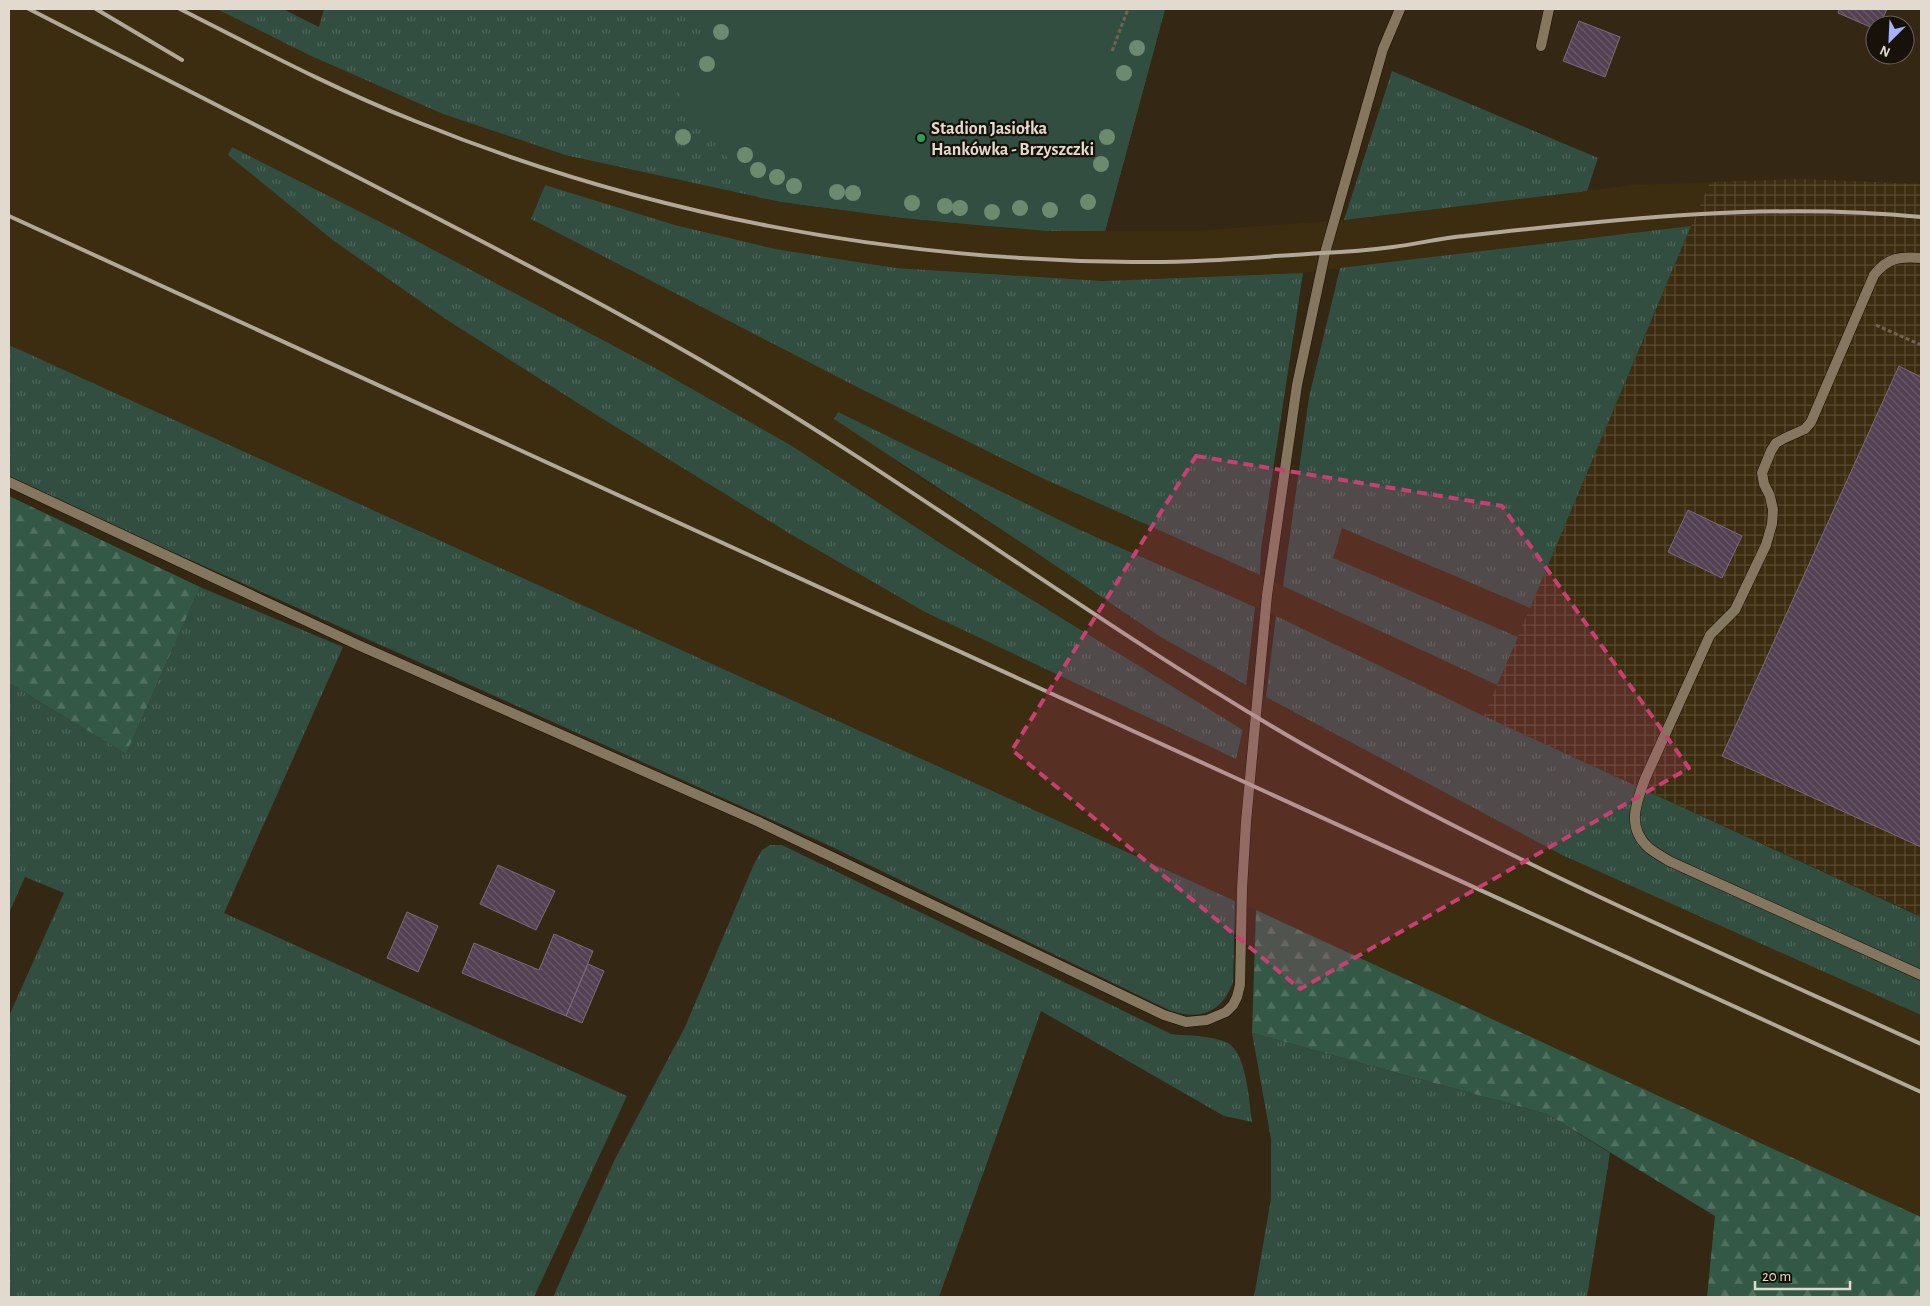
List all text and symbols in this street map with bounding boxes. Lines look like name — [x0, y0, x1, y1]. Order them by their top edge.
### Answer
north arrow — [1865, 15, 1915, 65]
text: N — [1878, 43, 1892, 59]
place label: Stadion Jasiołka Hankówka - Brzyszczki — [931, 120, 1094, 159]
marker: Stadion Jasiołka Hankówka - Brzyszczki — [915, 132, 927, 144]
scale bar — [1755, 1258, 1850, 1290]
text: 20 m — [1762, 1269, 1791, 1284]

